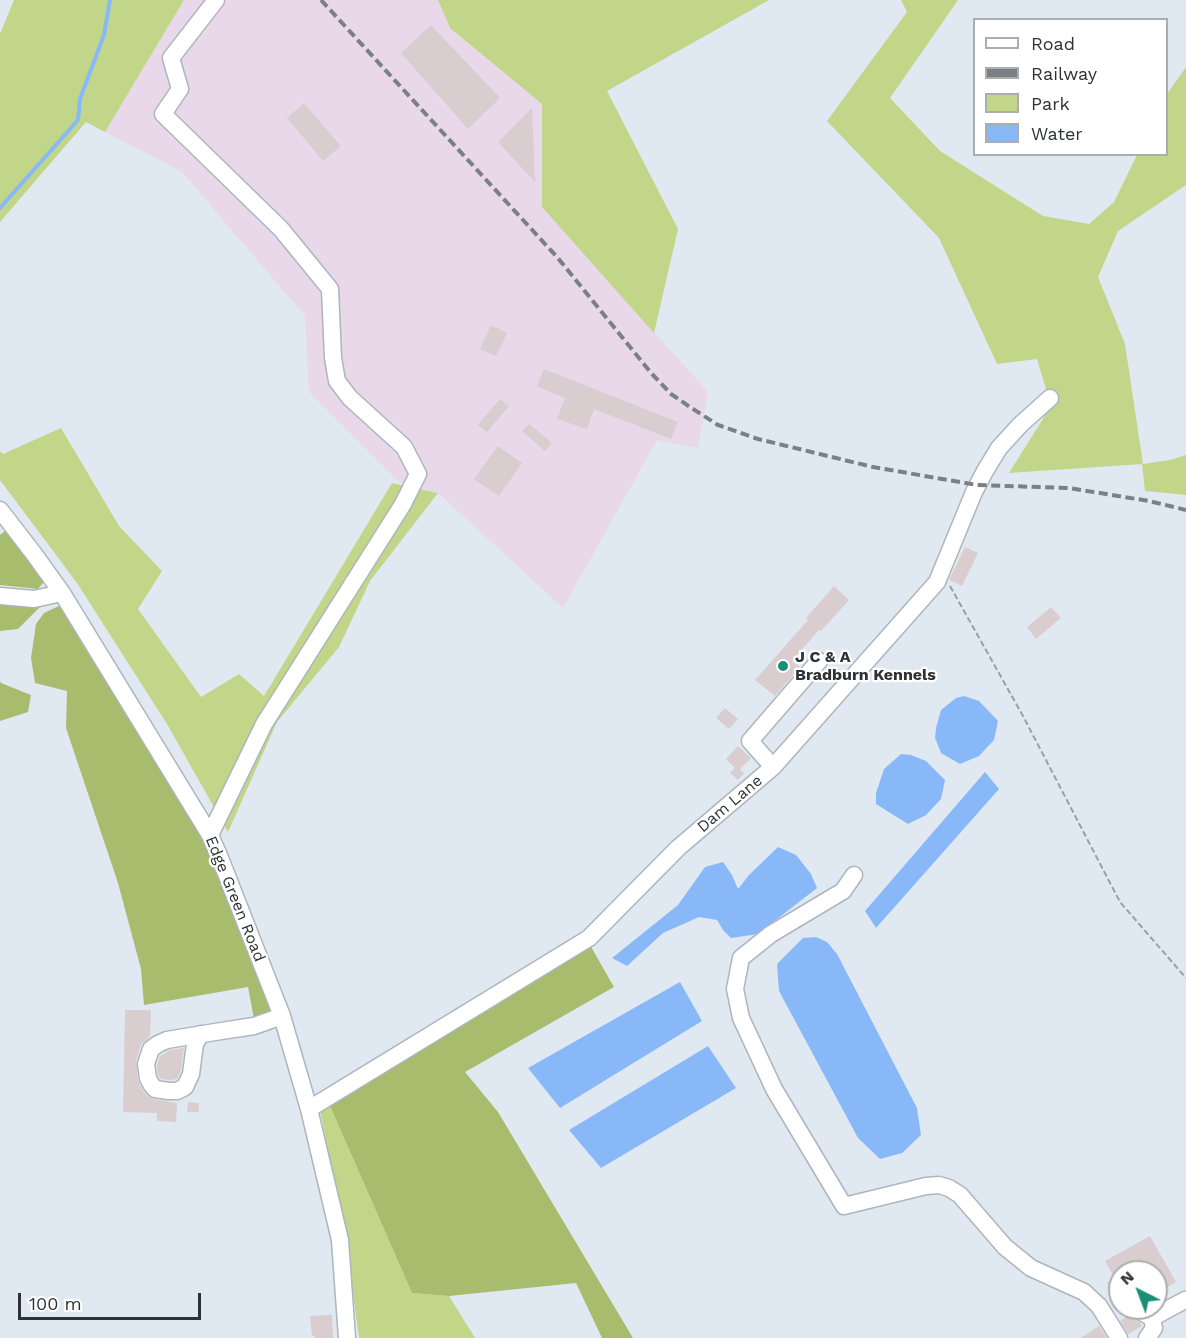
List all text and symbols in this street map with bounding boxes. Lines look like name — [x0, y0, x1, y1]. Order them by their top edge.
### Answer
legend — [973, 18, 1168, 156]
text: Road — [1031, 33, 1075, 54]
text: Railway — [1031, 63, 1097, 84]
text: Park — [1031, 93, 1070, 114]
text: Water — [1031, 123, 1083, 144]
place label: J C & A Bradburn Kennels — [795, 647, 936, 685]
marker: J C & A Bradburn Kennels — [776, 659, 790, 673]
street label: Dam Lane — [694, 771, 766, 837]
street label: Edge Green Road — [201, 833, 269, 965]
north arrow — [1108, 1260, 1168, 1320]
text: N — [1116, 1267, 1138, 1289]
scale bar — [21, 1281, 204, 1319]
text: 100 m — [29, 1293, 82, 1314]

